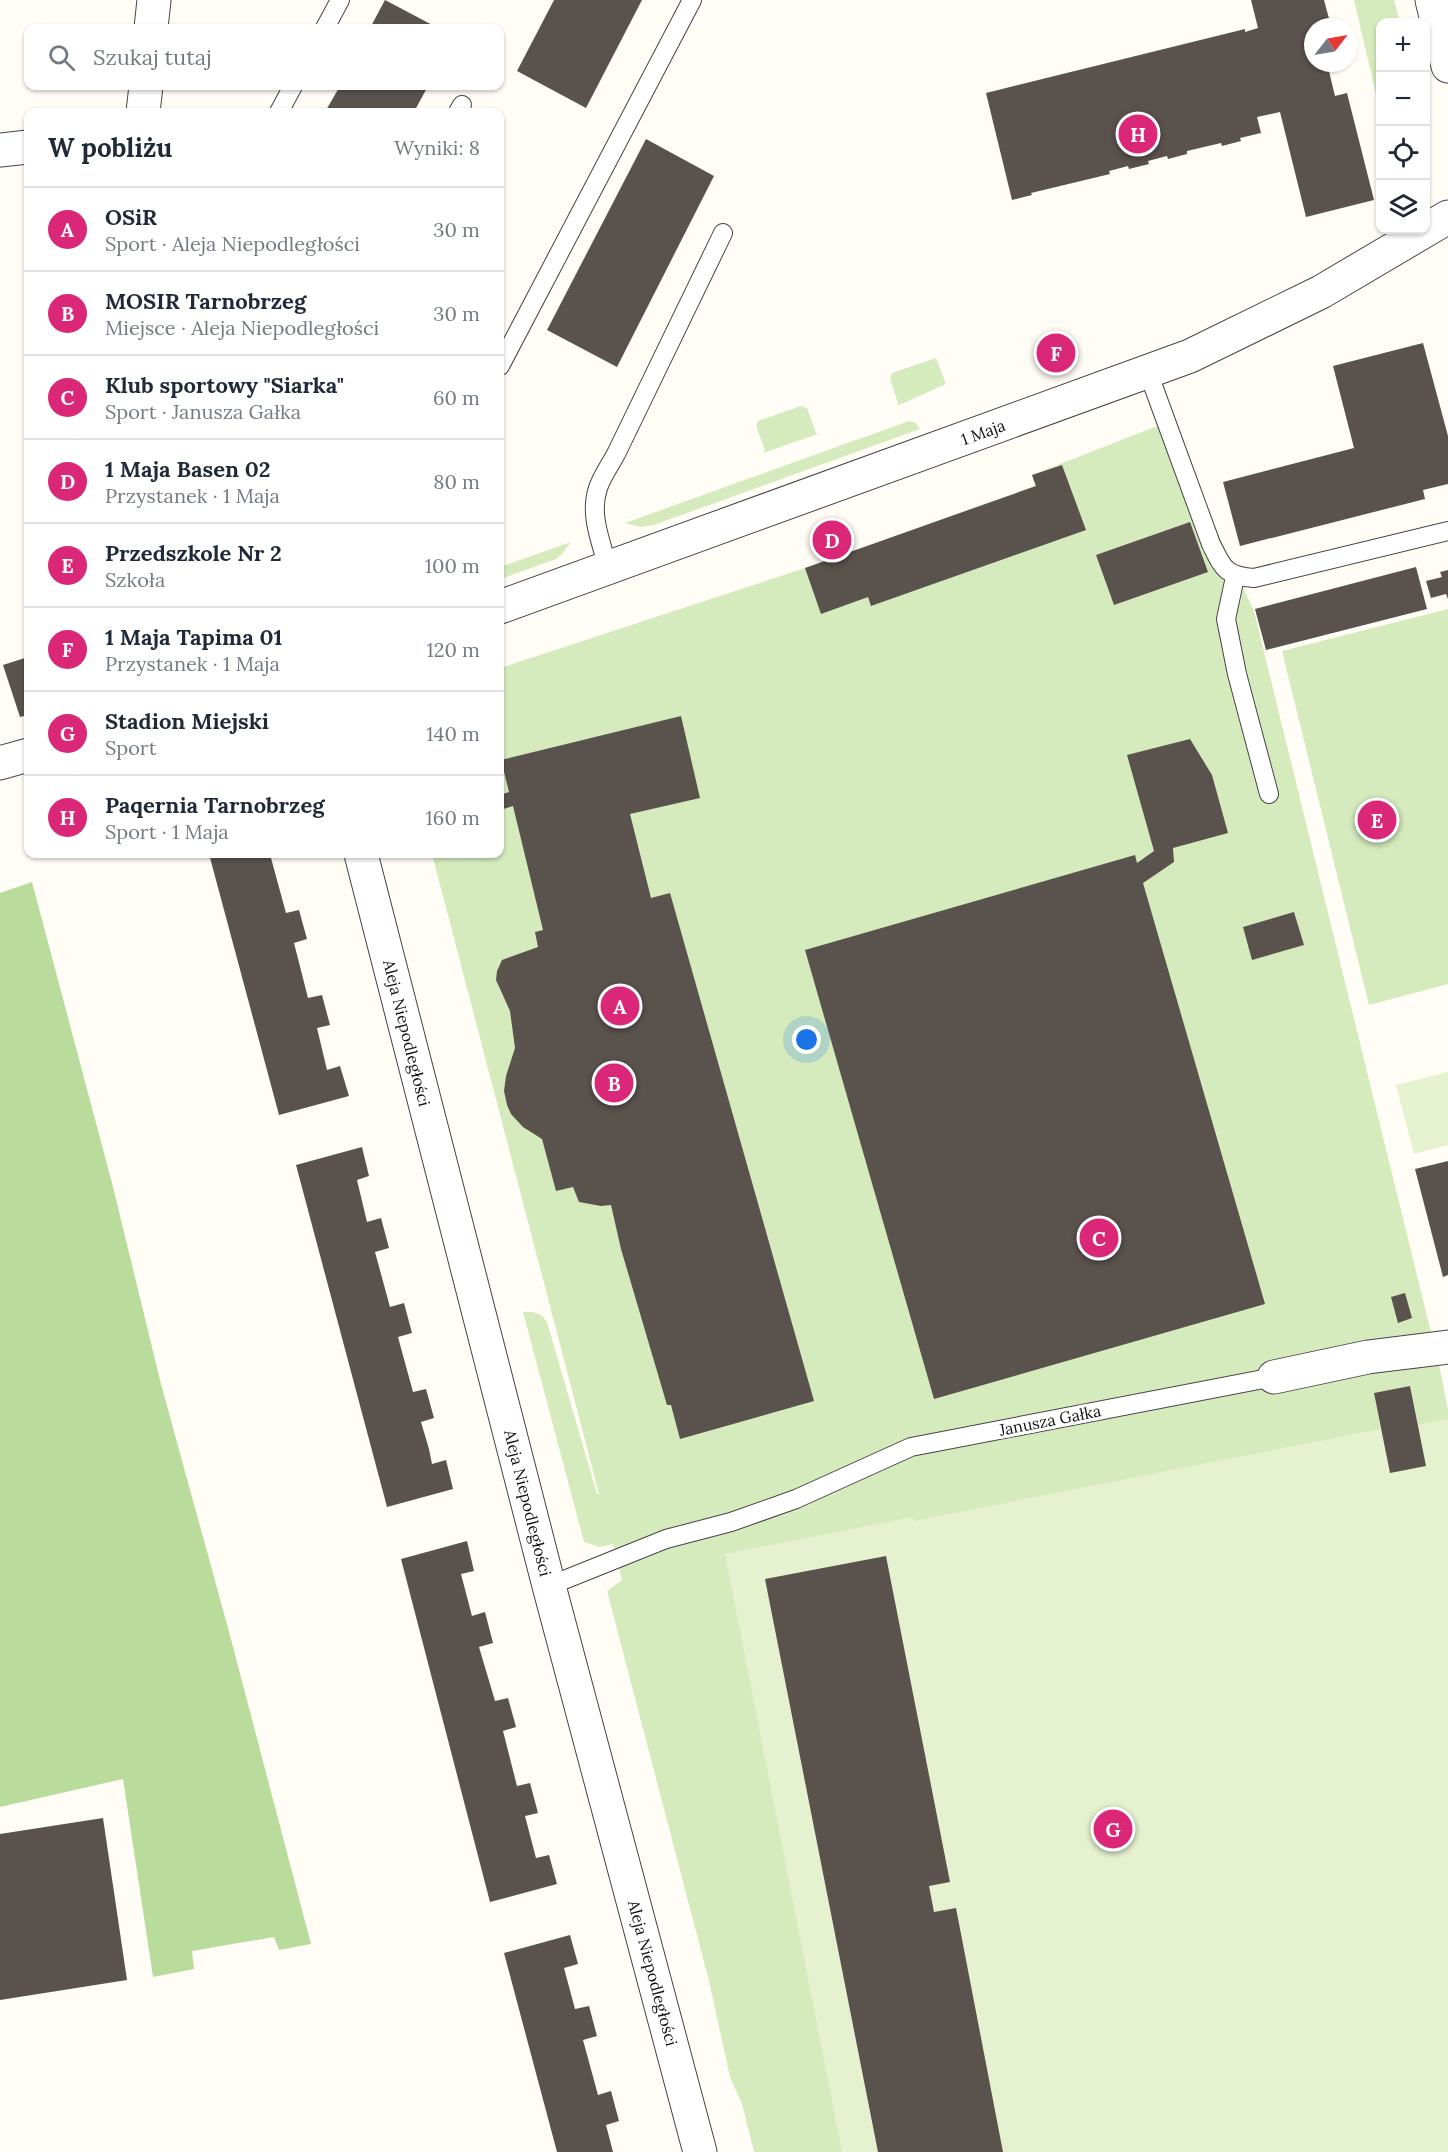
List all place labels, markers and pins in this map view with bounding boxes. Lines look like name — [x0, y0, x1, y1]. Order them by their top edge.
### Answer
pin: H — [1118, 112, 1158, 156]
pin: F — [1036, 330, 1076, 376]
pin: D — [812, 518, 852, 562]
pin: E — [1358, 798, 1396, 842]
pin: A — [600, 984, 640, 1028]
pin: B — [594, 1060, 634, 1106]
pin: C — [1080, 1216, 1118, 1260]
pin: G — [1094, 1806, 1132, 1852]

